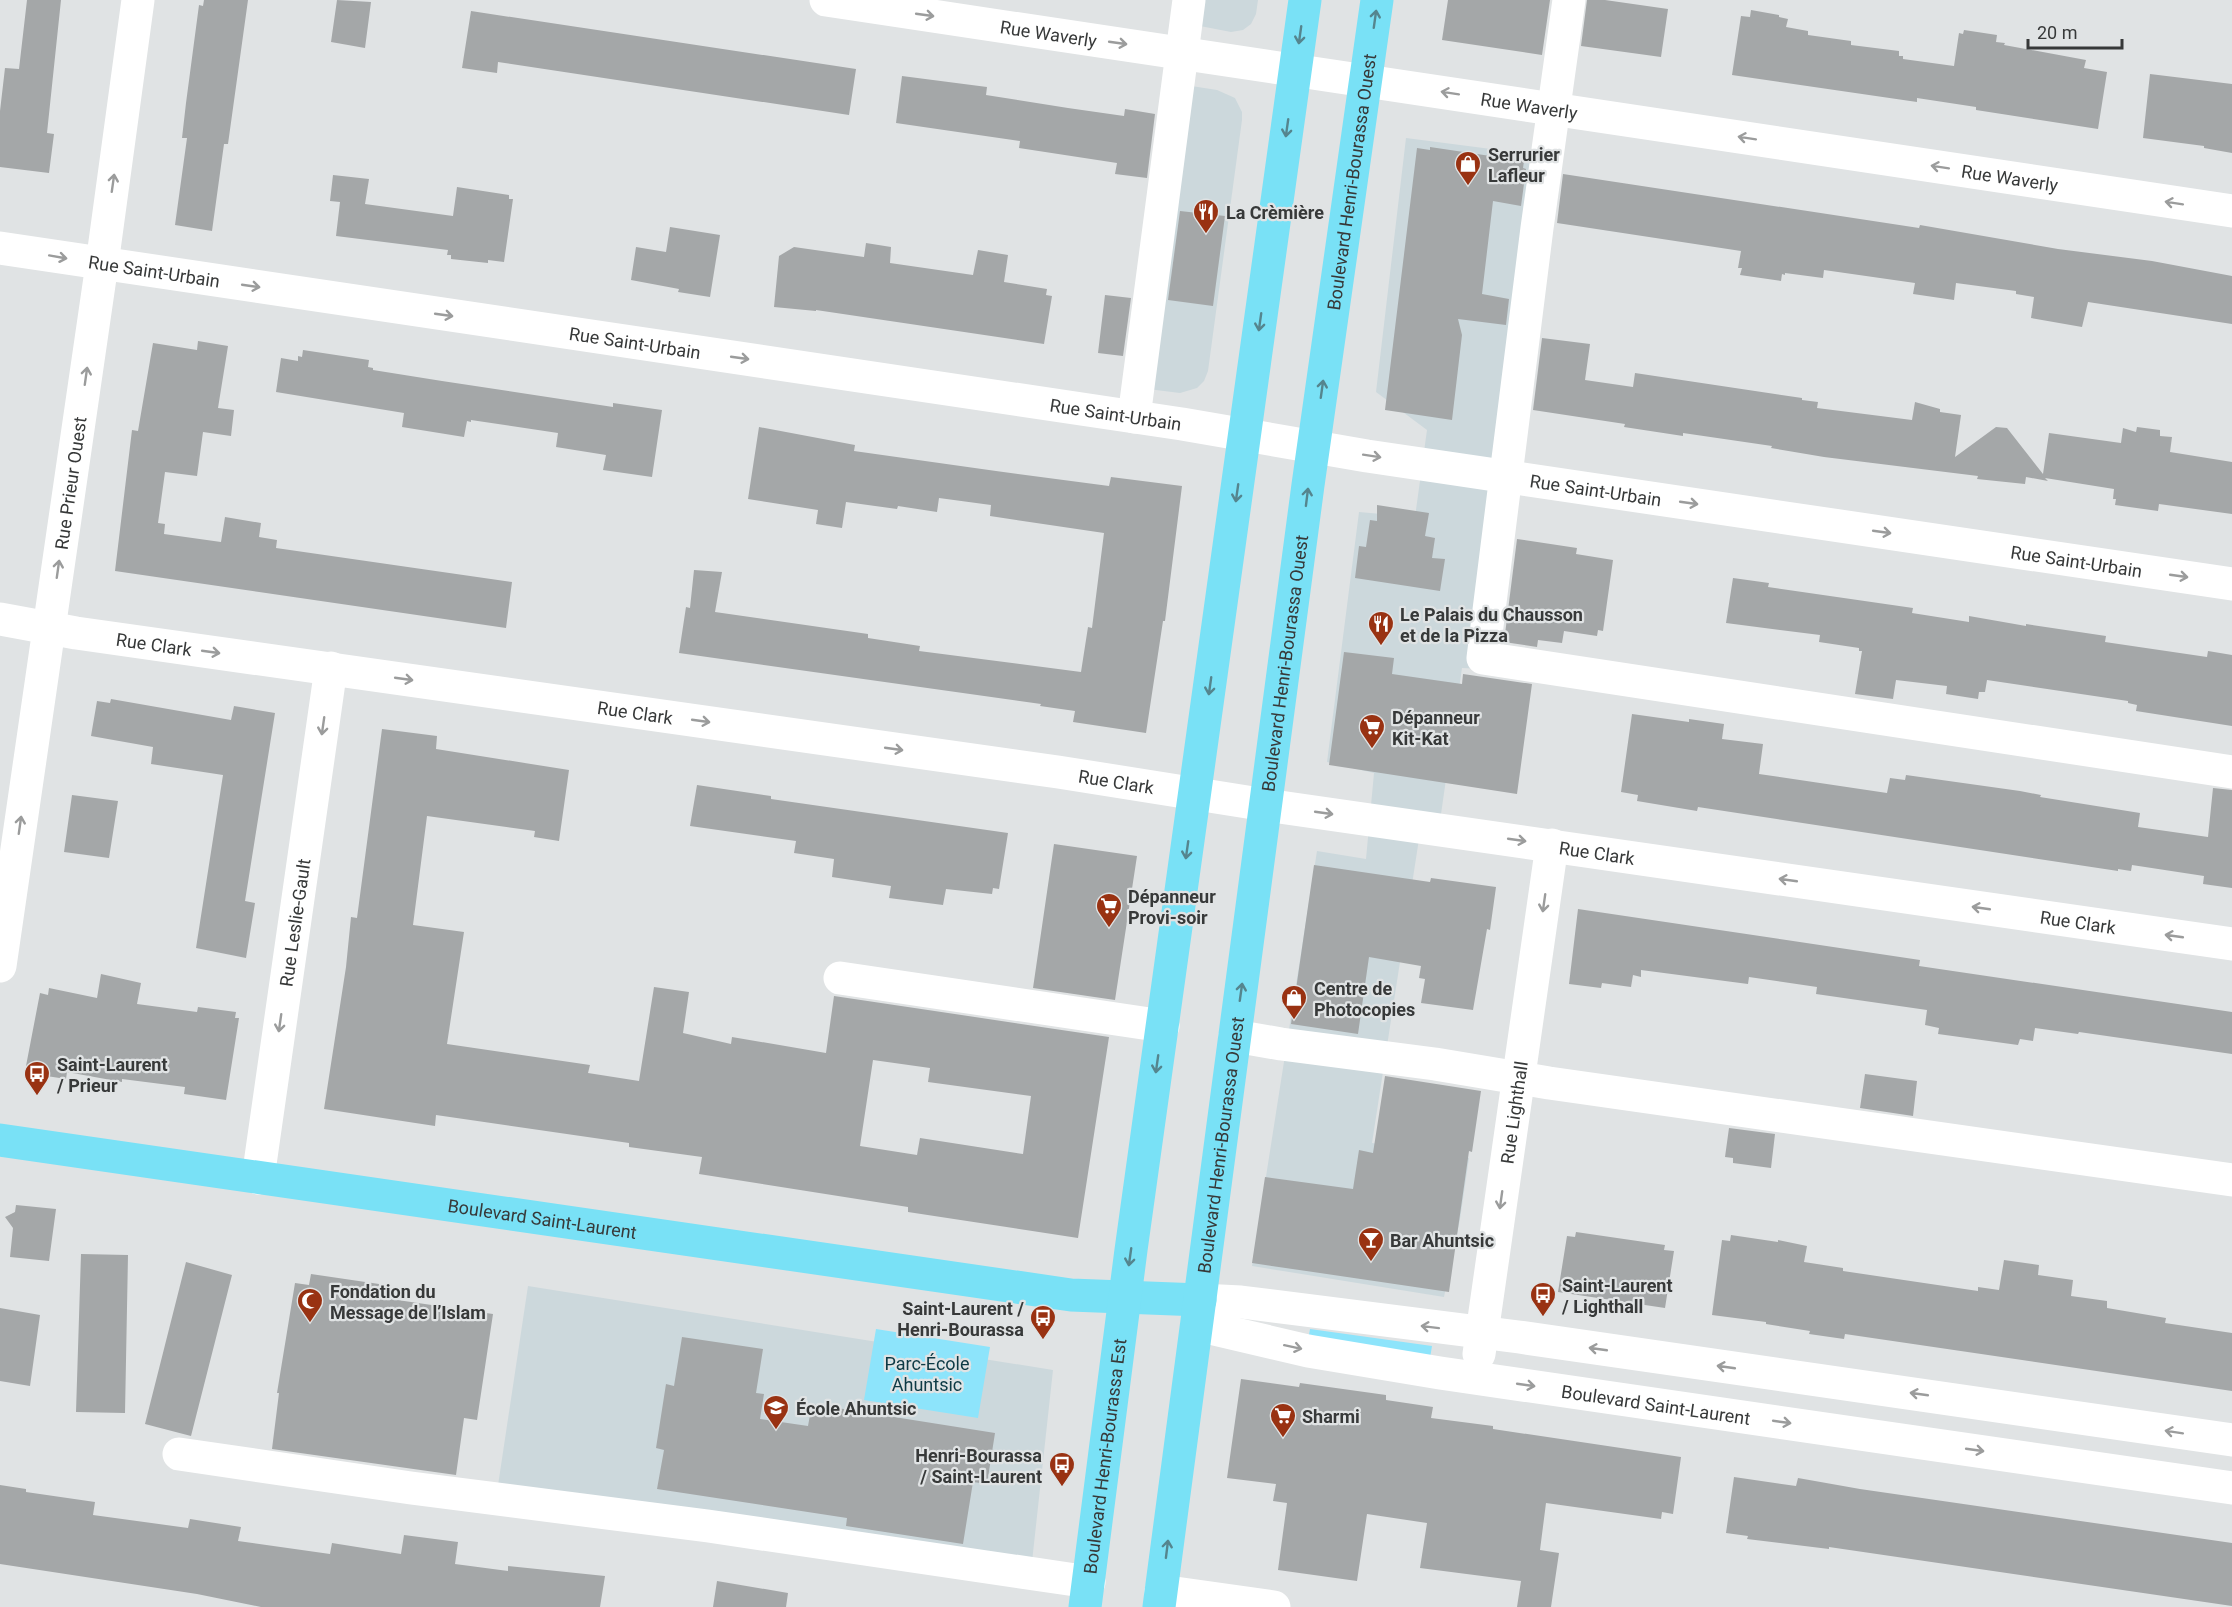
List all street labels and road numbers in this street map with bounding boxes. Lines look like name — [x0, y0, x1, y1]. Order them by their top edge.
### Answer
street label: Rue Waverly — [999, 16, 1099, 51]
street label: Boulevard Henri-Bourassa Ouest — [1322, 52, 1380, 312]
street label: Rue Waverly — [1479, 88, 1579, 123]
street label: Rue Waverly — [1960, 160, 2060, 195]
street label: Rue Saint-Urbain — [87, 251, 222, 291]
street label: Rue Saint-Urbain — [568, 322, 702, 363]
street label: Rue Saint-Urbain — [1048, 394, 1183, 434]
street label: Rue Prieur Ouest — [50, 415, 90, 551]
street label: Rue Saint-Urbain — [1529, 470, 1663, 510]
street label: Boulevard Henri-Bourassa Ouest — [1257, 533, 1312, 793]
street label: Rue Saint-Urbain — [2009, 541, 2144, 581]
street label: Rue Clark — [115, 628, 194, 660]
street label: Rue Clark — [596, 696, 675, 728]
street label: Rue Clark — [1077, 765, 1156, 798]
street label: Rue Clark — [1558, 837, 1637, 869]
street label: Rue Leslie-Gault — [275, 857, 314, 988]
street label: Rue Clark — [2039, 906, 2118, 938]
street label: Boulevard Henri-Bourassa Ouest — [1193, 1015, 1248, 1275]
street label: Rue Lighthall — [1496, 1060, 1531, 1165]
street label: Boulevard Saint-Laurent — [446, 1194, 638, 1243]
street label: Boulevard Henri-Bourassa Est — [1079, 1337, 1130, 1575]
street label: Boulevard Saint-Laurent — [1560, 1380, 1752, 1428]

